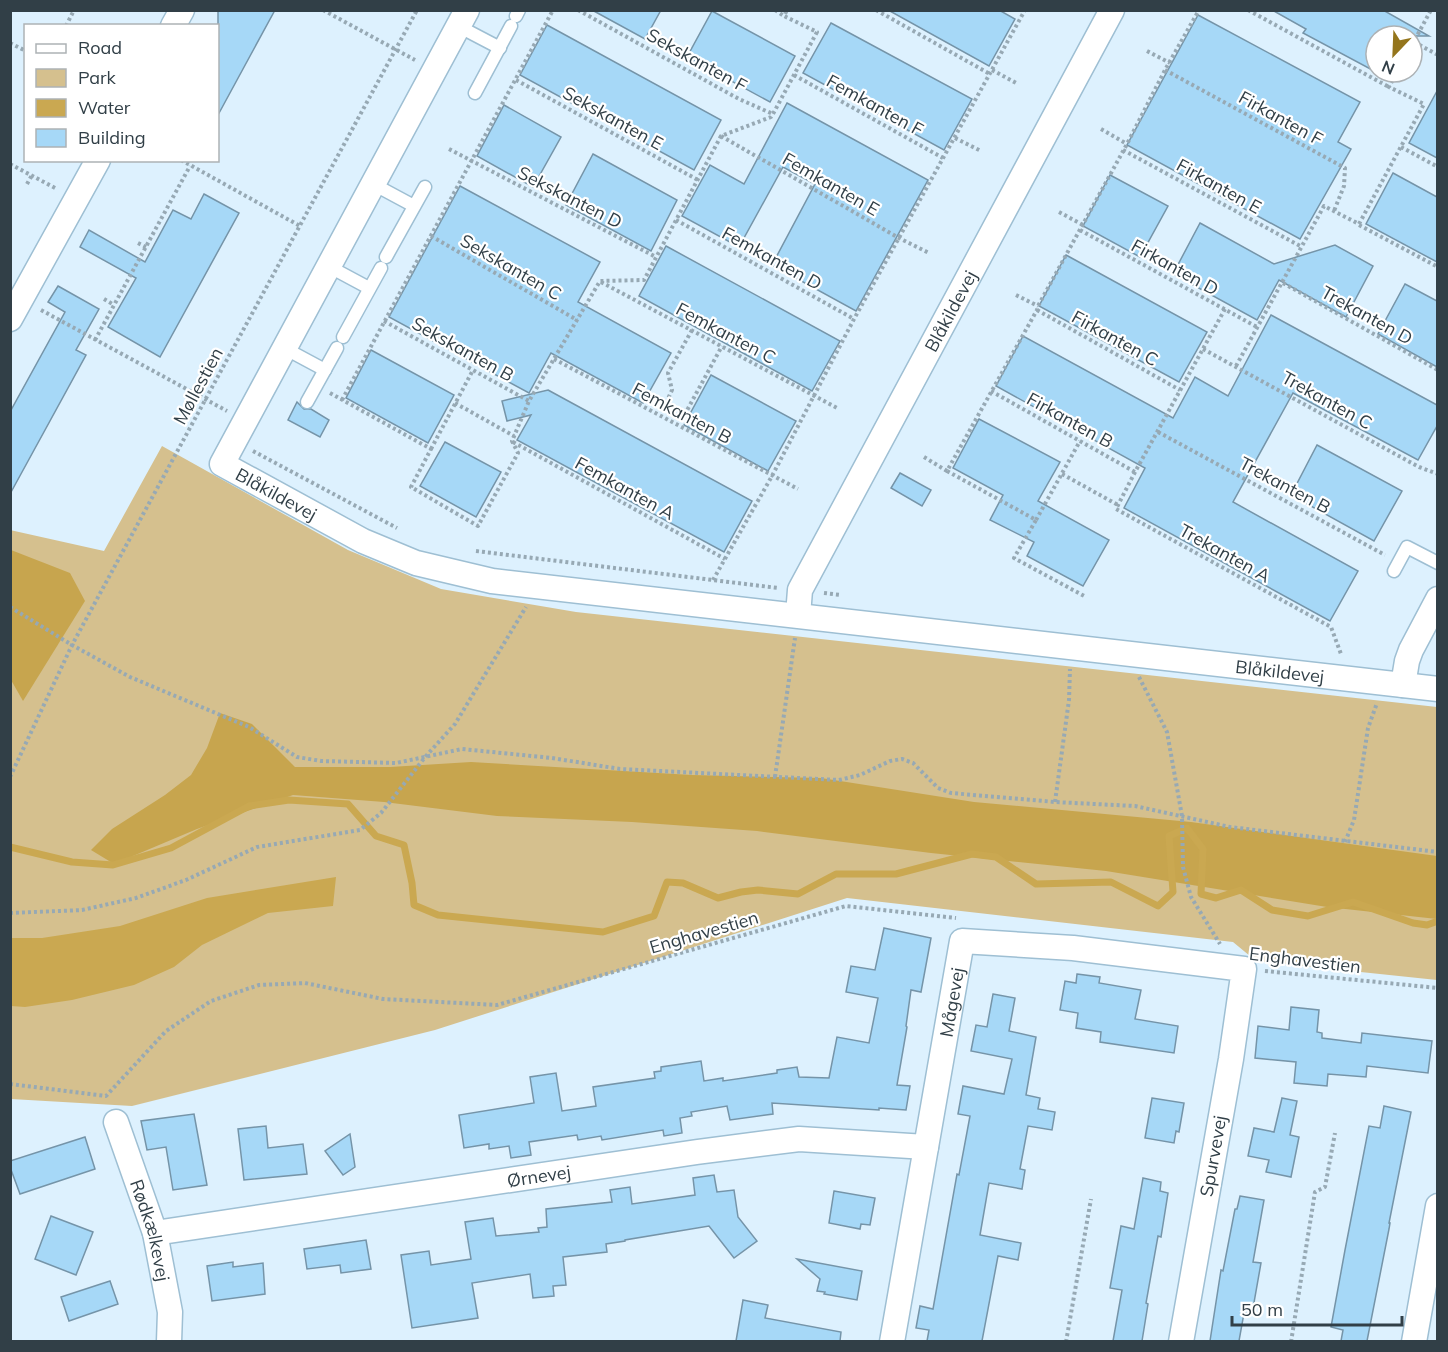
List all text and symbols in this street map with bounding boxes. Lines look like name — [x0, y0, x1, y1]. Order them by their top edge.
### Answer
street label: Sekskanten F — [643, 23, 751, 97]
legend — [24, 24, 219, 162]
north arrow — [1364, 24, 1424, 84]
text: Road — [78, 36, 122, 59]
text: N — [1379, 56, 1398, 79]
text: Park — [78, 66, 117, 89]
street label: Femkanten F — [823, 69, 927, 141]
street label: Sekskanten E — [559, 81, 667, 155]
street label: Firkanten F — [1235, 85, 1327, 151]
text: Water — [78, 96, 131, 119]
text: Building — [78, 126, 146, 149]
street label: Femkanten E — [779, 147, 883, 221]
street label: Firkanten E — [1173, 153, 1265, 219]
street label: Sekskanten D — [514, 161, 626, 233]
street label: Femkanten D — [718, 221, 826, 295]
street label: Sekskanten C — [456, 229, 566, 305]
street label: Firkanten D — [1127, 234, 1223, 300]
street label: Blåkildevej — [919, 266, 981, 356]
street label: Trekanten D — [1317, 280, 1417, 350]
street label: Femkanten C — [672, 297, 780, 369]
street label: Firkanten C — [1068, 305, 1162, 371]
street label: Sekskanten B — [408, 312, 518, 386]
street label: Møllestien — [168, 344, 228, 428]
street label: Trekanten C — [1278, 366, 1376, 434]
street label: Femkanten B — [628, 377, 736, 449]
street label: Firkanten B — [1023, 387, 1117, 453]
street label: Femkanten A — [571, 451, 679, 525]
street label: Trekanten B — [1236, 451, 1334, 519]
street label: Blåkildevej — [232, 462, 321, 525]
street label: Trekanten A — [1175, 519, 1275, 587]
street label: Blåkildevej — [1234, 654, 1326, 687]
street label: Enghavestien — [647, 905, 761, 959]
street label: Enghavestien — [1248, 942, 1362, 978]
street label: Mågevej — [934, 966, 969, 1039]
street label: Spurvevej — [1195, 1114, 1231, 1198]
street label: Ørnevej — [505, 1160, 572, 1192]
street label: Rødkælkevej — [126, 1176, 175, 1283]
scale bar — [1232, 1289, 1402, 1327]
text: 50 m — [1241, 1298, 1283, 1321]

